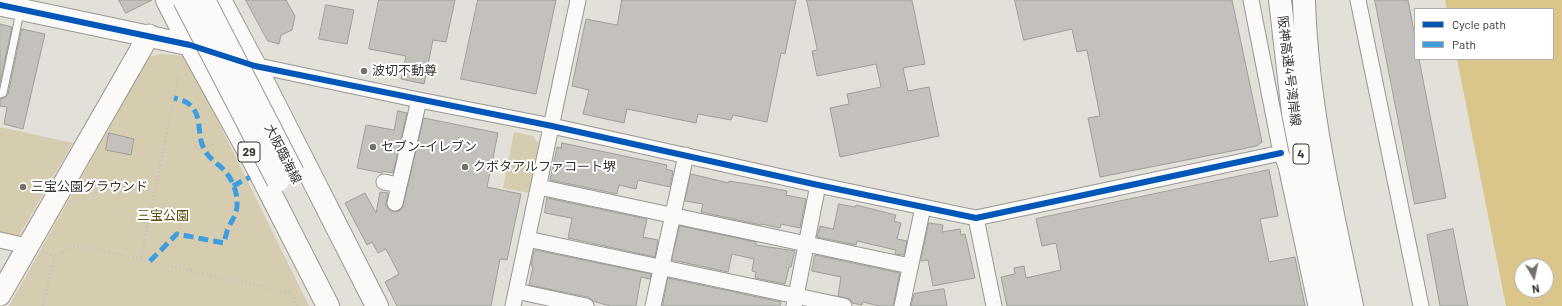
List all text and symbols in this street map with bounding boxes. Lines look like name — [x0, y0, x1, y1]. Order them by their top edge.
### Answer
legend — [1414, 8, 1554, 60]
street label: 阪神高速4号湾岸線 — [1274, 15, 1304, 127]
text: Cycle path — [1452, 17, 1506, 31]
text: Path — [1452, 37, 1476, 51]
place label: 波切不動尊 — [372, 63, 437, 79]
marker: 波切不動尊 — [359, 66, 369, 76]
street label: 大阪臨海線 — [261, 122, 305, 186]
place label: セブン-イレブン — [381, 139, 477, 155]
road number: 29 — [238, 142, 260, 162]
marker: セブン-イレブン — [368, 142, 378, 152]
road number: 4 — [1293, 144, 1309, 164]
place label: クボタアルファコート堺 — [473, 159, 616, 175]
marker: クボタアルファコート堺 — [460, 162, 470, 172]
place label: 三宝公園グラウンド — [31, 179, 148, 195]
marker: 三宝公園グラウンド — [18, 182, 28, 192]
park label: 三宝公園 — [137, 208, 189, 224]
north arrow — [1514, 258, 1554, 298]
text: N — [1531, 282, 1540, 296]

